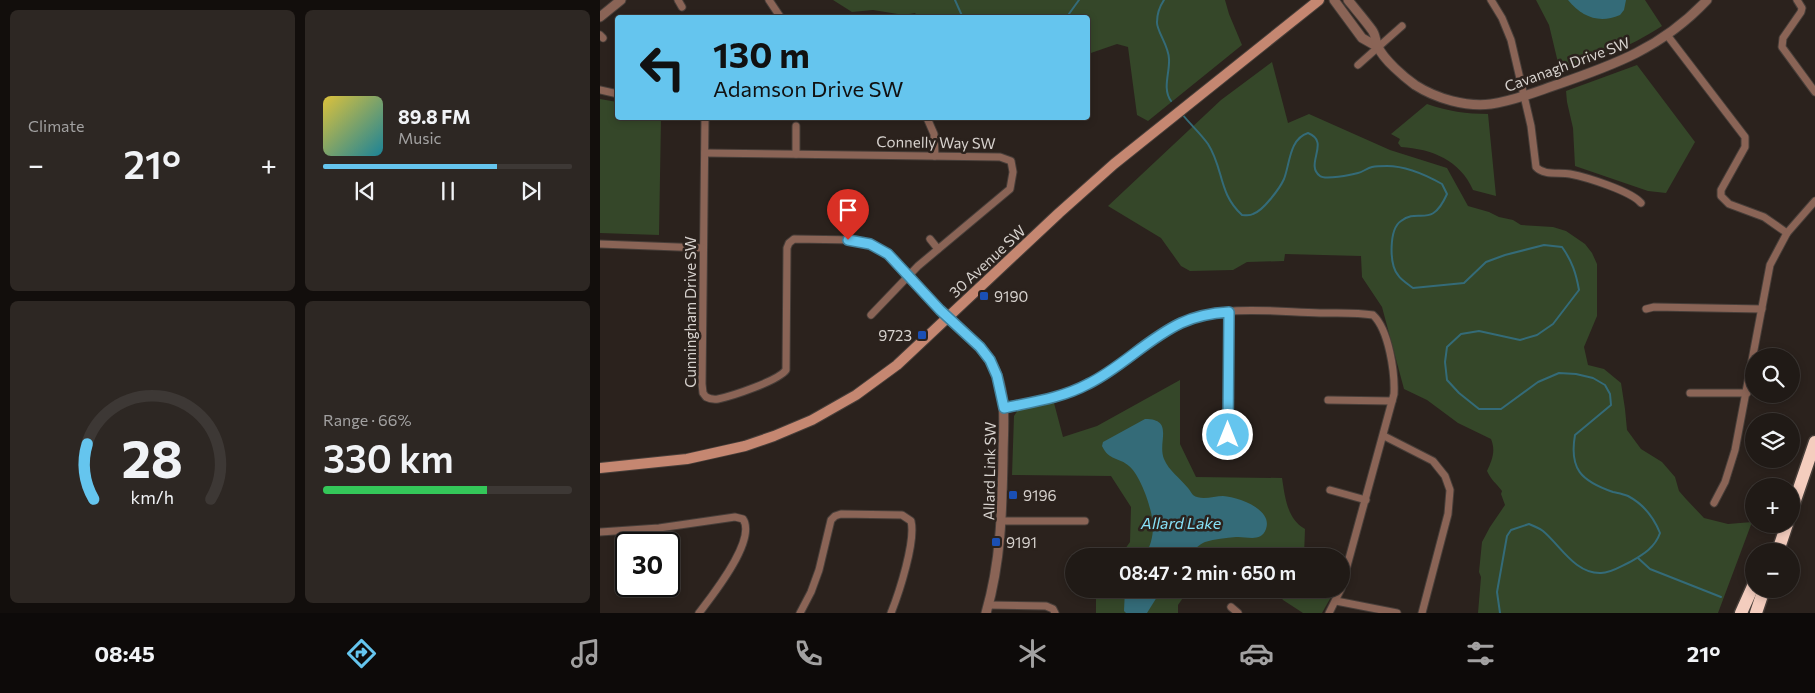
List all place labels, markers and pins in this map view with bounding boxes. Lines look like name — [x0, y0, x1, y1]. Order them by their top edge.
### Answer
pin — [827, 189, 869, 240]
place label: 9190 — [994, 287, 1028, 305]
marker: 9190 — [978, 290, 990, 302]
place label: 9723 — [878, 326, 912, 344]
marker: 9723 — [916, 329, 928, 341]
place label: 9196 — [1023, 486, 1057, 504]
marker: 9196 — [1007, 489, 1019, 501]
place label: 9191 — [1006, 533, 1037, 551]
marker: 9191 — [990, 536, 1002, 548]

